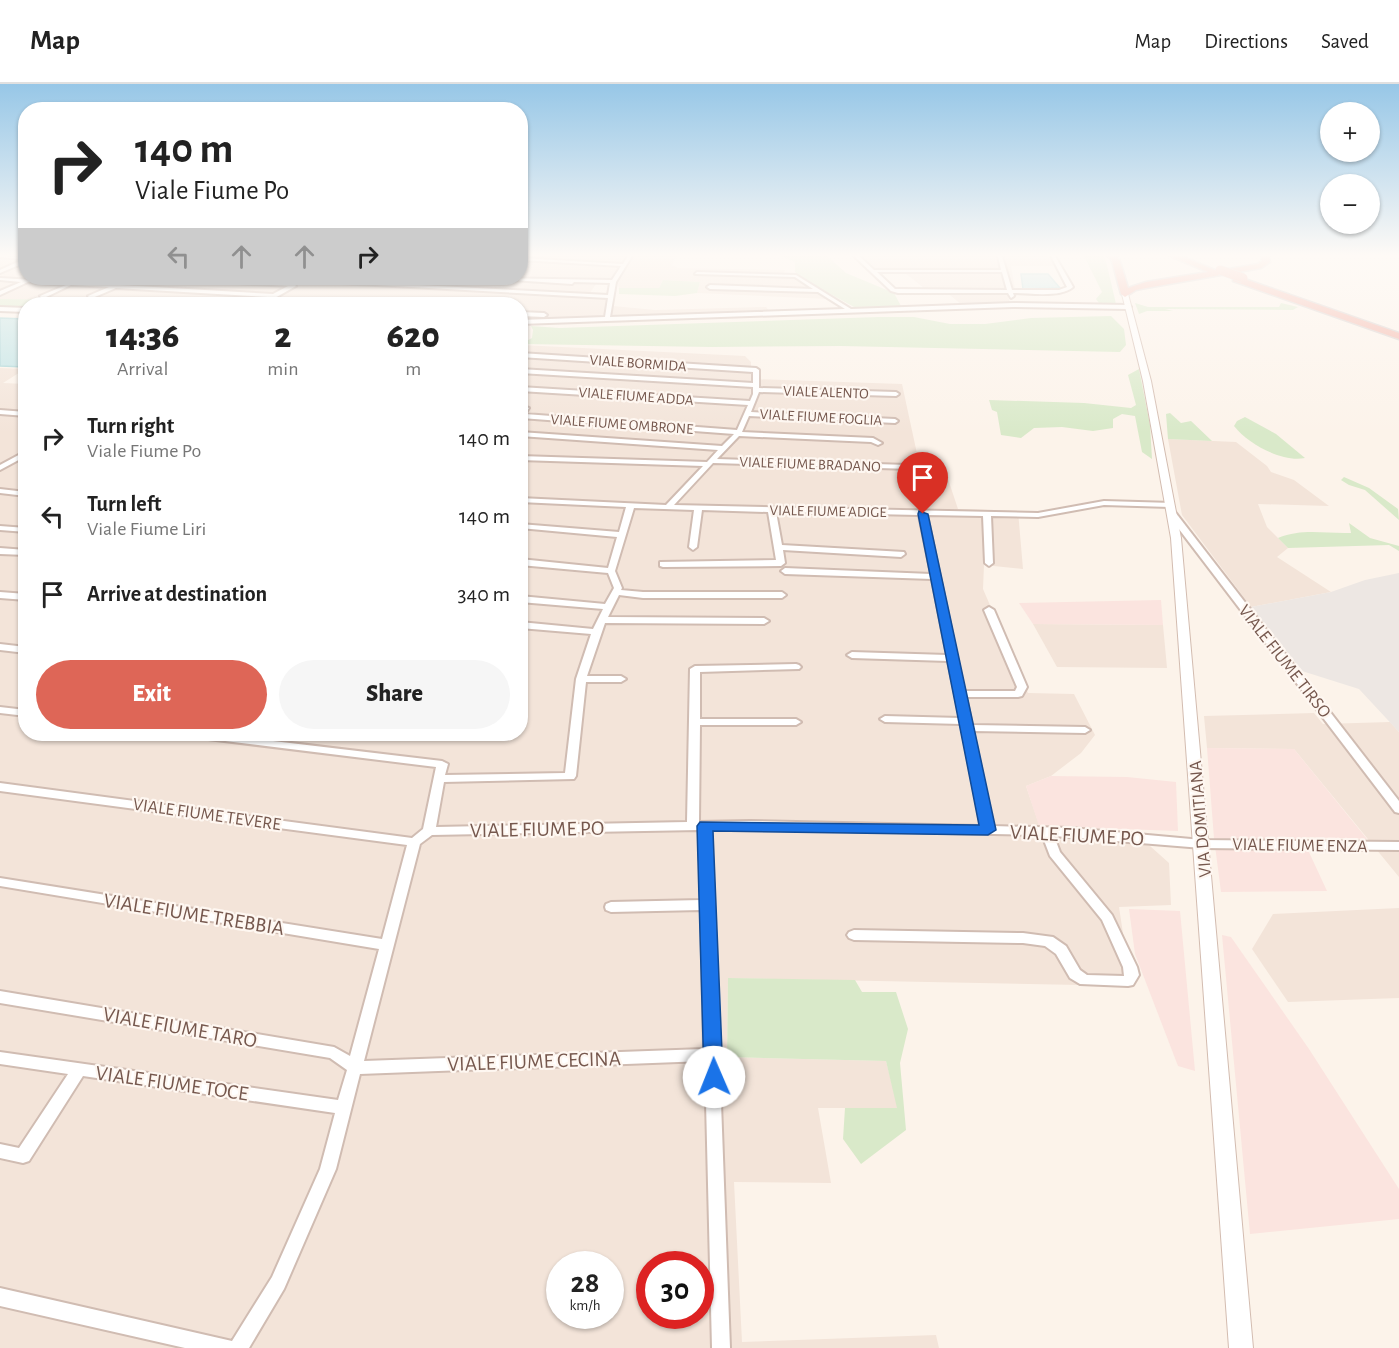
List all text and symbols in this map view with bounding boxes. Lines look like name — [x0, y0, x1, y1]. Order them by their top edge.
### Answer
text: Map — [30, 27, 80, 55]
text: Map — [1135, 31, 1171, 52]
text: Directions — [1204, 31, 1288, 52]
text: Saved — [1321, 31, 1369, 52]
map controls — [1320, 102, 1380, 234]
button: + — [1320, 102, 1380, 162]
icon: right — [36, 126, 114, 204]
text: 140 m — [135, 128, 233, 170]
button: − — [1320, 174, 1380, 234]
text: Viale Fiume Po — [135, 177, 289, 204]
icon: left — [162, 240, 195, 273]
icon: ahead — [225, 240, 258, 273]
icon: ahead — [288, 240, 321, 273]
icon: right — [351, 240, 384, 273]
text: 14:36 — [106, 318, 179, 354]
text: 2 — [274, 318, 292, 354]
text: 620 — [386, 318, 440, 354]
street label: VIALE BORMIDA — [589, 353, 687, 374]
text: Arrival — [117, 359, 168, 379]
text: min — [267, 359, 299, 379]
text: m — [405, 359, 421, 379]
street label: VIALE ALENTO — [783, 384, 869, 401]
street label: VIALE FIUME ADDA — [578, 385, 694, 408]
street label: VIALE FIUME FOGLIA — [759, 407, 883, 428]
street label: VIALE FIUME OMBRONE — [550, 412, 694, 437]
text: Turn right — [87, 415, 174, 437]
icon: right — [36, 422, 69, 455]
text: 140 m — [459, 427, 510, 449]
text: Viale Fiume Po — [87, 441, 201, 461]
pin — [897, 452, 948, 514]
street label: VIALE FIUME BRADANO — [739, 455, 881, 474]
icon: arrive — [906, 461, 939, 494]
text: Turn left — [87, 493, 161, 515]
icon: left — [36, 500, 69, 533]
street label: VIALE FIUME ADIGE — [769, 503, 887, 520]
text: 140 m — [459, 505, 510, 527]
text: Viale Fiume Liri — [87, 519, 206, 539]
icon: arrive — [36, 578, 69, 611]
text: Arrive at destination — [87, 583, 267, 605]
text: 340 m — [458, 583, 510, 605]
street label: VIALE FIUME TIRSO — [1235, 602, 1334, 721]
button: Exit — [36, 660, 267, 729]
button: Share — [279, 660, 510, 729]
street label: VIA DOMITIANA — [1187, 759, 1215, 878]
street label: VIALE FIUME TEVERE — [132, 796, 282, 834]
street label: VIALE FIUME PO — [470, 818, 604, 841]
street label: VIALE FIUME PO — [1009, 822, 1145, 849]
street label: VIALE FIUME ENZA — [1232, 836, 1368, 856]
street label: VIALE FIUME TREBBIA — [102, 890, 286, 939]
street label: VIALE FIUME TARO — [101, 1004, 259, 1051]
position arrow — [682, 1045, 746, 1109]
street label: VIALE FIUME CECINA — [447, 1048, 621, 1075]
street label: VIALE FIUME TOCE — [94, 1062, 250, 1105]
speed limit sign: 30 — [636, 1251, 714, 1329]
text: 28 — [571, 1268, 599, 1298]
text: km/h — [570, 1298, 600, 1313]

